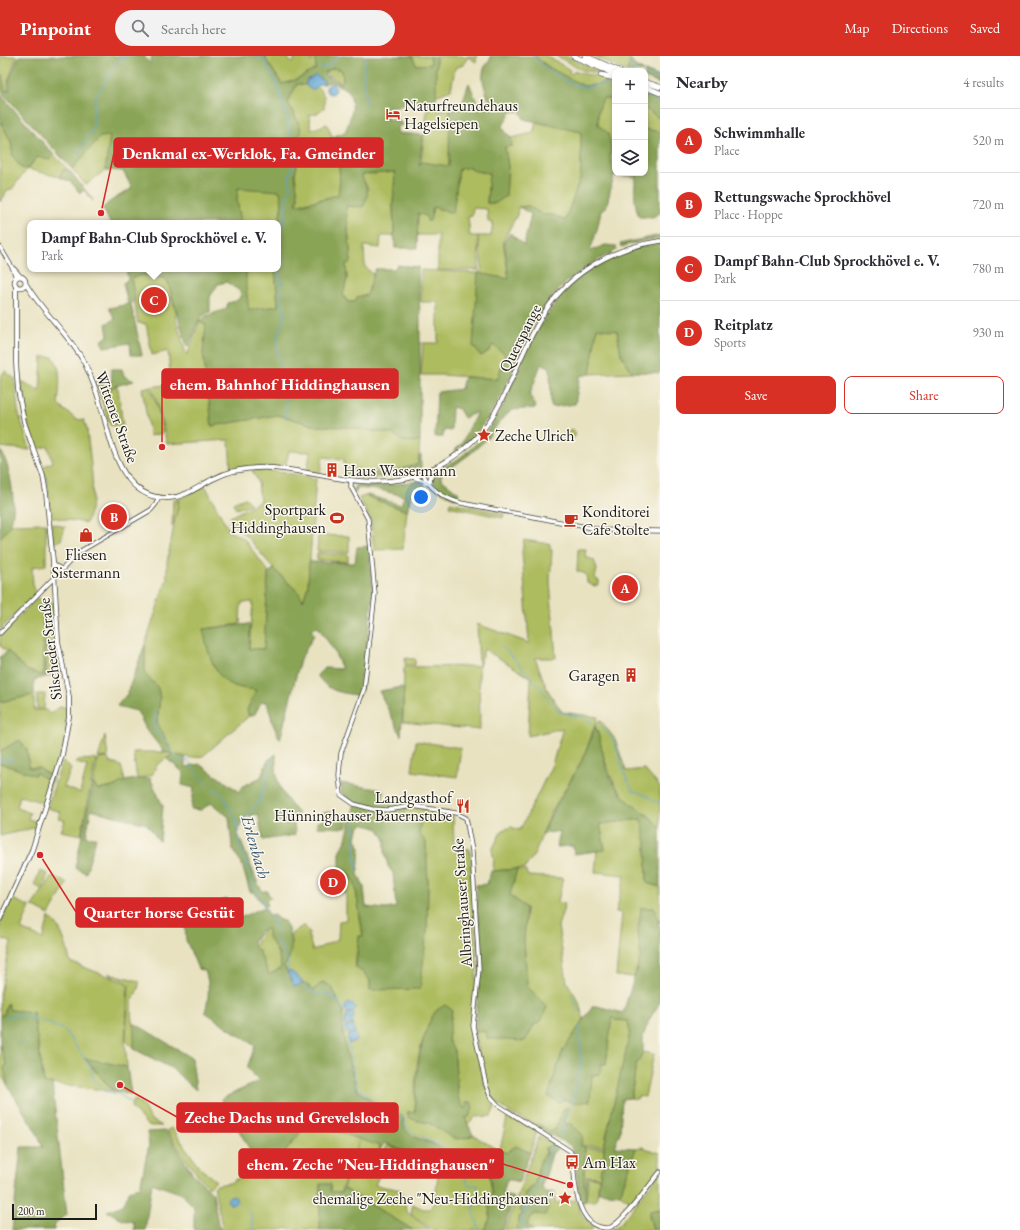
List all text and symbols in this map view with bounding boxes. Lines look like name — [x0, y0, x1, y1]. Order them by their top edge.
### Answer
search box — [115, 10, 395, 46]
text: Pinpoint — [20, 16, 91, 41]
icon: search — [129, 17, 151, 39]
text: Search here — [161, 19, 226, 38]
text: Map — [844, 19, 870, 37]
text: Directions — [892, 19, 948, 37]
text: Saved — [970, 19, 1000, 37]
map controls — [612, 68, 648, 176]
button: + — [612, 68, 648, 104]
text: Nearby — [676, 71, 728, 93]
text: 4 results — [963, 74, 1004, 91]
place label: Naturfreundehaus Hagelsiepen — [404, 95, 518, 134]
button: − — [612, 104, 648, 140]
hotel icon: Naturfreundehaus Hagelsiepen — [385, 106, 401, 122]
text: Schwimmhalle — [714, 123, 805, 142]
text: A — [684, 132, 694, 149]
text: 520 m — [973, 132, 1004, 149]
callout: Denkmal ex-Werklok, Fa. Gmeinder — [114, 138, 383, 167]
button: layers — [612, 140, 648, 176]
text: Denkmal ex-Werklok, Fa. Gmeinder — [122, 142, 376, 164]
text: Place — [714, 142, 740, 159]
text: Rettungswache Sprockhövel — [714, 187, 891, 206]
text: B — [685, 196, 693, 213]
text: 720 m — [973, 196, 1004, 213]
text: Place · Hoppe — [714, 206, 783, 223]
popup — [27, 220, 281, 272]
text: Dampf Bahn-Club Sprockhövel e. V. — [41, 228, 267, 247]
text: Park — [41, 247, 63, 264]
text: Dampf Bahn-Club Sprockhövel e. V. — [714, 251, 940, 270]
text: C — [684, 260, 694, 277]
text: 780 m — [973, 260, 1004, 277]
text: Park — [714, 270, 736, 287]
pin: C — [141, 285, 167, 315]
street label: Querspange — [494, 301, 546, 375]
text: Reitplatz — [714, 315, 773, 334]
text: D — [684, 324, 694, 341]
text: 930 m — [973, 324, 1004, 341]
text: Sports — [714, 334, 746, 351]
street label: Wittener Straße — [91, 368, 143, 466]
callout: ehem. Bahnhof Hiddinghausen — [162, 369, 398, 398]
text: ehem. Bahnhof Hiddinghausen — [170, 373, 391, 395]
button: Save — [676, 376, 836, 414]
button: Share — [844, 376, 1004, 414]
place label: Zeche Ulrich — [495, 425, 575, 446]
place icon: Zeche Ulrich — [476, 427, 492, 443]
place label: Haus Wassermann — [343, 460, 457, 481]
building icon: Haus Wassermann — [324, 462, 340, 478]
your location — [411, 487, 431, 507]
place label: Sportpark Hiddinghausen — [231, 499, 327, 538]
place label: Konditorei Cafe Stolte — [582, 501, 650, 540]
pin: B — [101, 502, 127, 532]
sports icon: Sportpark Hiddinghausen — [329, 510, 345, 526]
cafe icon: Konditorei Cafe Stolte — [563, 512, 579, 528]
shop icon: Fliesen Sistermann — [78, 527, 94, 543]
place label: Fliesen Sistermann — [52, 544, 121, 583]
pin: A — [612, 573, 638, 603]
street label: Silscheder Straße — [33, 597, 67, 701]
place label: Garagen — [569, 665, 621, 686]
building icon: Garagen — [623, 667, 639, 683]
place label: Landgasthof Hünninghauser Bauernstube — [274, 787, 454, 826]
restaurant icon: Landgasthof Hünninghauser Bauernstube — [455, 798, 471, 814]
water label: Erlenbach — [236, 812, 276, 882]
street label: Albringhauser Straße — [447, 838, 477, 969]
pin: D — [320, 867, 346, 897]
callout: Quarter horse Gestüt — [76, 898, 243, 927]
text: Quarter horse Gestüt — [83, 901, 235, 923]
callout: Zeche Dachs und Grevelsloch — [177, 1103, 398, 1132]
text: Zeche Dachs und Grevelsloch — [184, 1106, 390, 1128]
callout: ehem. Zeche "Neu-Hiddinghausen" — [239, 1149, 503, 1178]
place label: Am Hax — [582, 1152, 636, 1173]
text: ehem. Zeche "Neu-Hiddinghausen" — [247, 1153, 495, 1175]
bus stop icon: Am Hax — [564, 1154, 580, 1170]
place label: ehemalige Zeche "Neu-Hiddinghausen" — [313, 1188, 554, 1209]
place icon: ehemalige Zeche "Neu-Hiddinghausen" — [557, 1190, 573, 1206]
scale bar — [12, 1202, 97, 1221]
text: 200 m — [18, 1204, 45, 1218]

